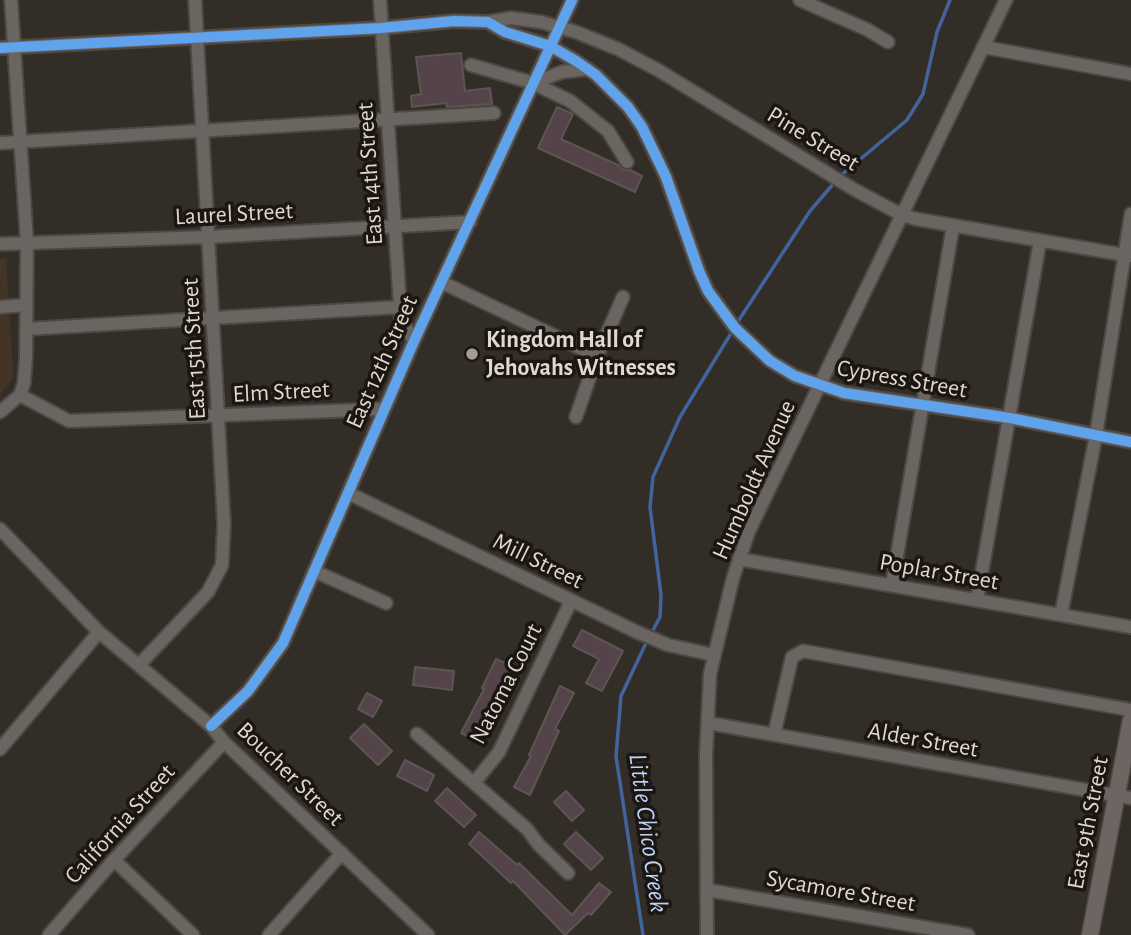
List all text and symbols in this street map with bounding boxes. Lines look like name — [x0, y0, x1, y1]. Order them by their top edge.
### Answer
street label: Pine Street — [762, 100, 864, 178]
street label: East 14th Street — [351, 102, 389, 246]
street label: Laurel Street — [174, 197, 294, 231]
street label: East 15th Street — [176, 278, 212, 420]
street label: East 12th Street — [340, 291, 424, 433]
place label: Kingdom Hall of Jehovahs Witnesses — [486, 326, 676, 382]
marker: Kingdom Hall of Jehovahs Witnesses — [464, 346, 480, 362]
street label: Cypress Street — [835, 353, 969, 405]
street label: Elm Street — [232, 375, 330, 409]
street label: Humboldt Avenue — [706, 396, 802, 564]
street label: Mill Street — [488, 527, 588, 595]
street label: Poplar Street — [877, 547, 1001, 597]
street label: Natoma Court — [463, 619, 549, 749]
street label: Boucher Street — [230, 716, 350, 832]
street label: Alder Street — [866, 716, 980, 764]
water label: Little Chico Creek — [621, 752, 675, 914]
street label: East 9th Street — [1061, 754, 1115, 892]
street label: California Street — [59, 758, 181, 890]
street label: Sycamore Street — [764, 864, 918, 918]

